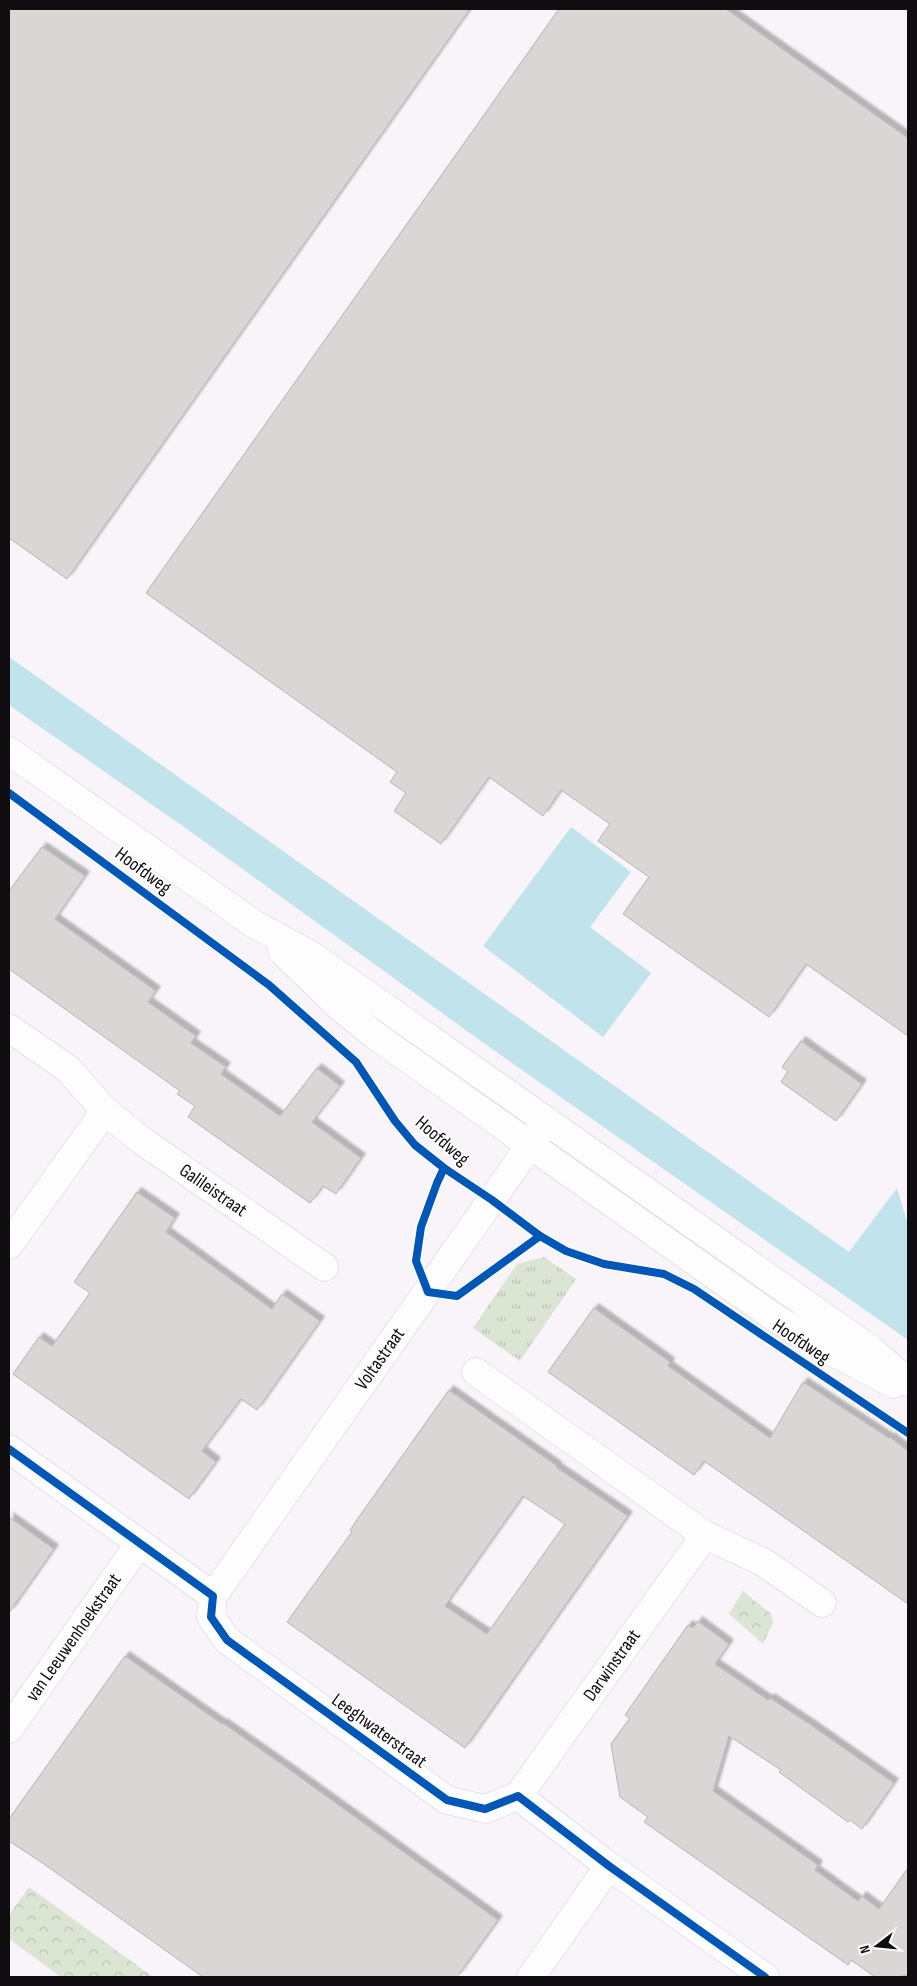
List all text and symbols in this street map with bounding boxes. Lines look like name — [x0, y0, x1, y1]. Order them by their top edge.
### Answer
street label: Hoofdweg — [110, 843, 176, 900]
street label: Hoofdweg — [410, 1111, 474, 1171]
street label: Galileistraat — [175, 1159, 252, 1222]
street label: Hoofdweg — [768, 1315, 834, 1370]
street label: Voltastraat — [350, 1323, 410, 1394]
street label: van Leeuwenhoekstraat — [21, 1569, 126, 1706]
street label: Darwinstraat — [578, 1625, 645, 1706]
street label: Leeghwaterstraat — [327, 1689, 431, 1773]
north arrow — [852, 1921, 902, 1971]
text: N — [856, 1944, 874, 1955]

